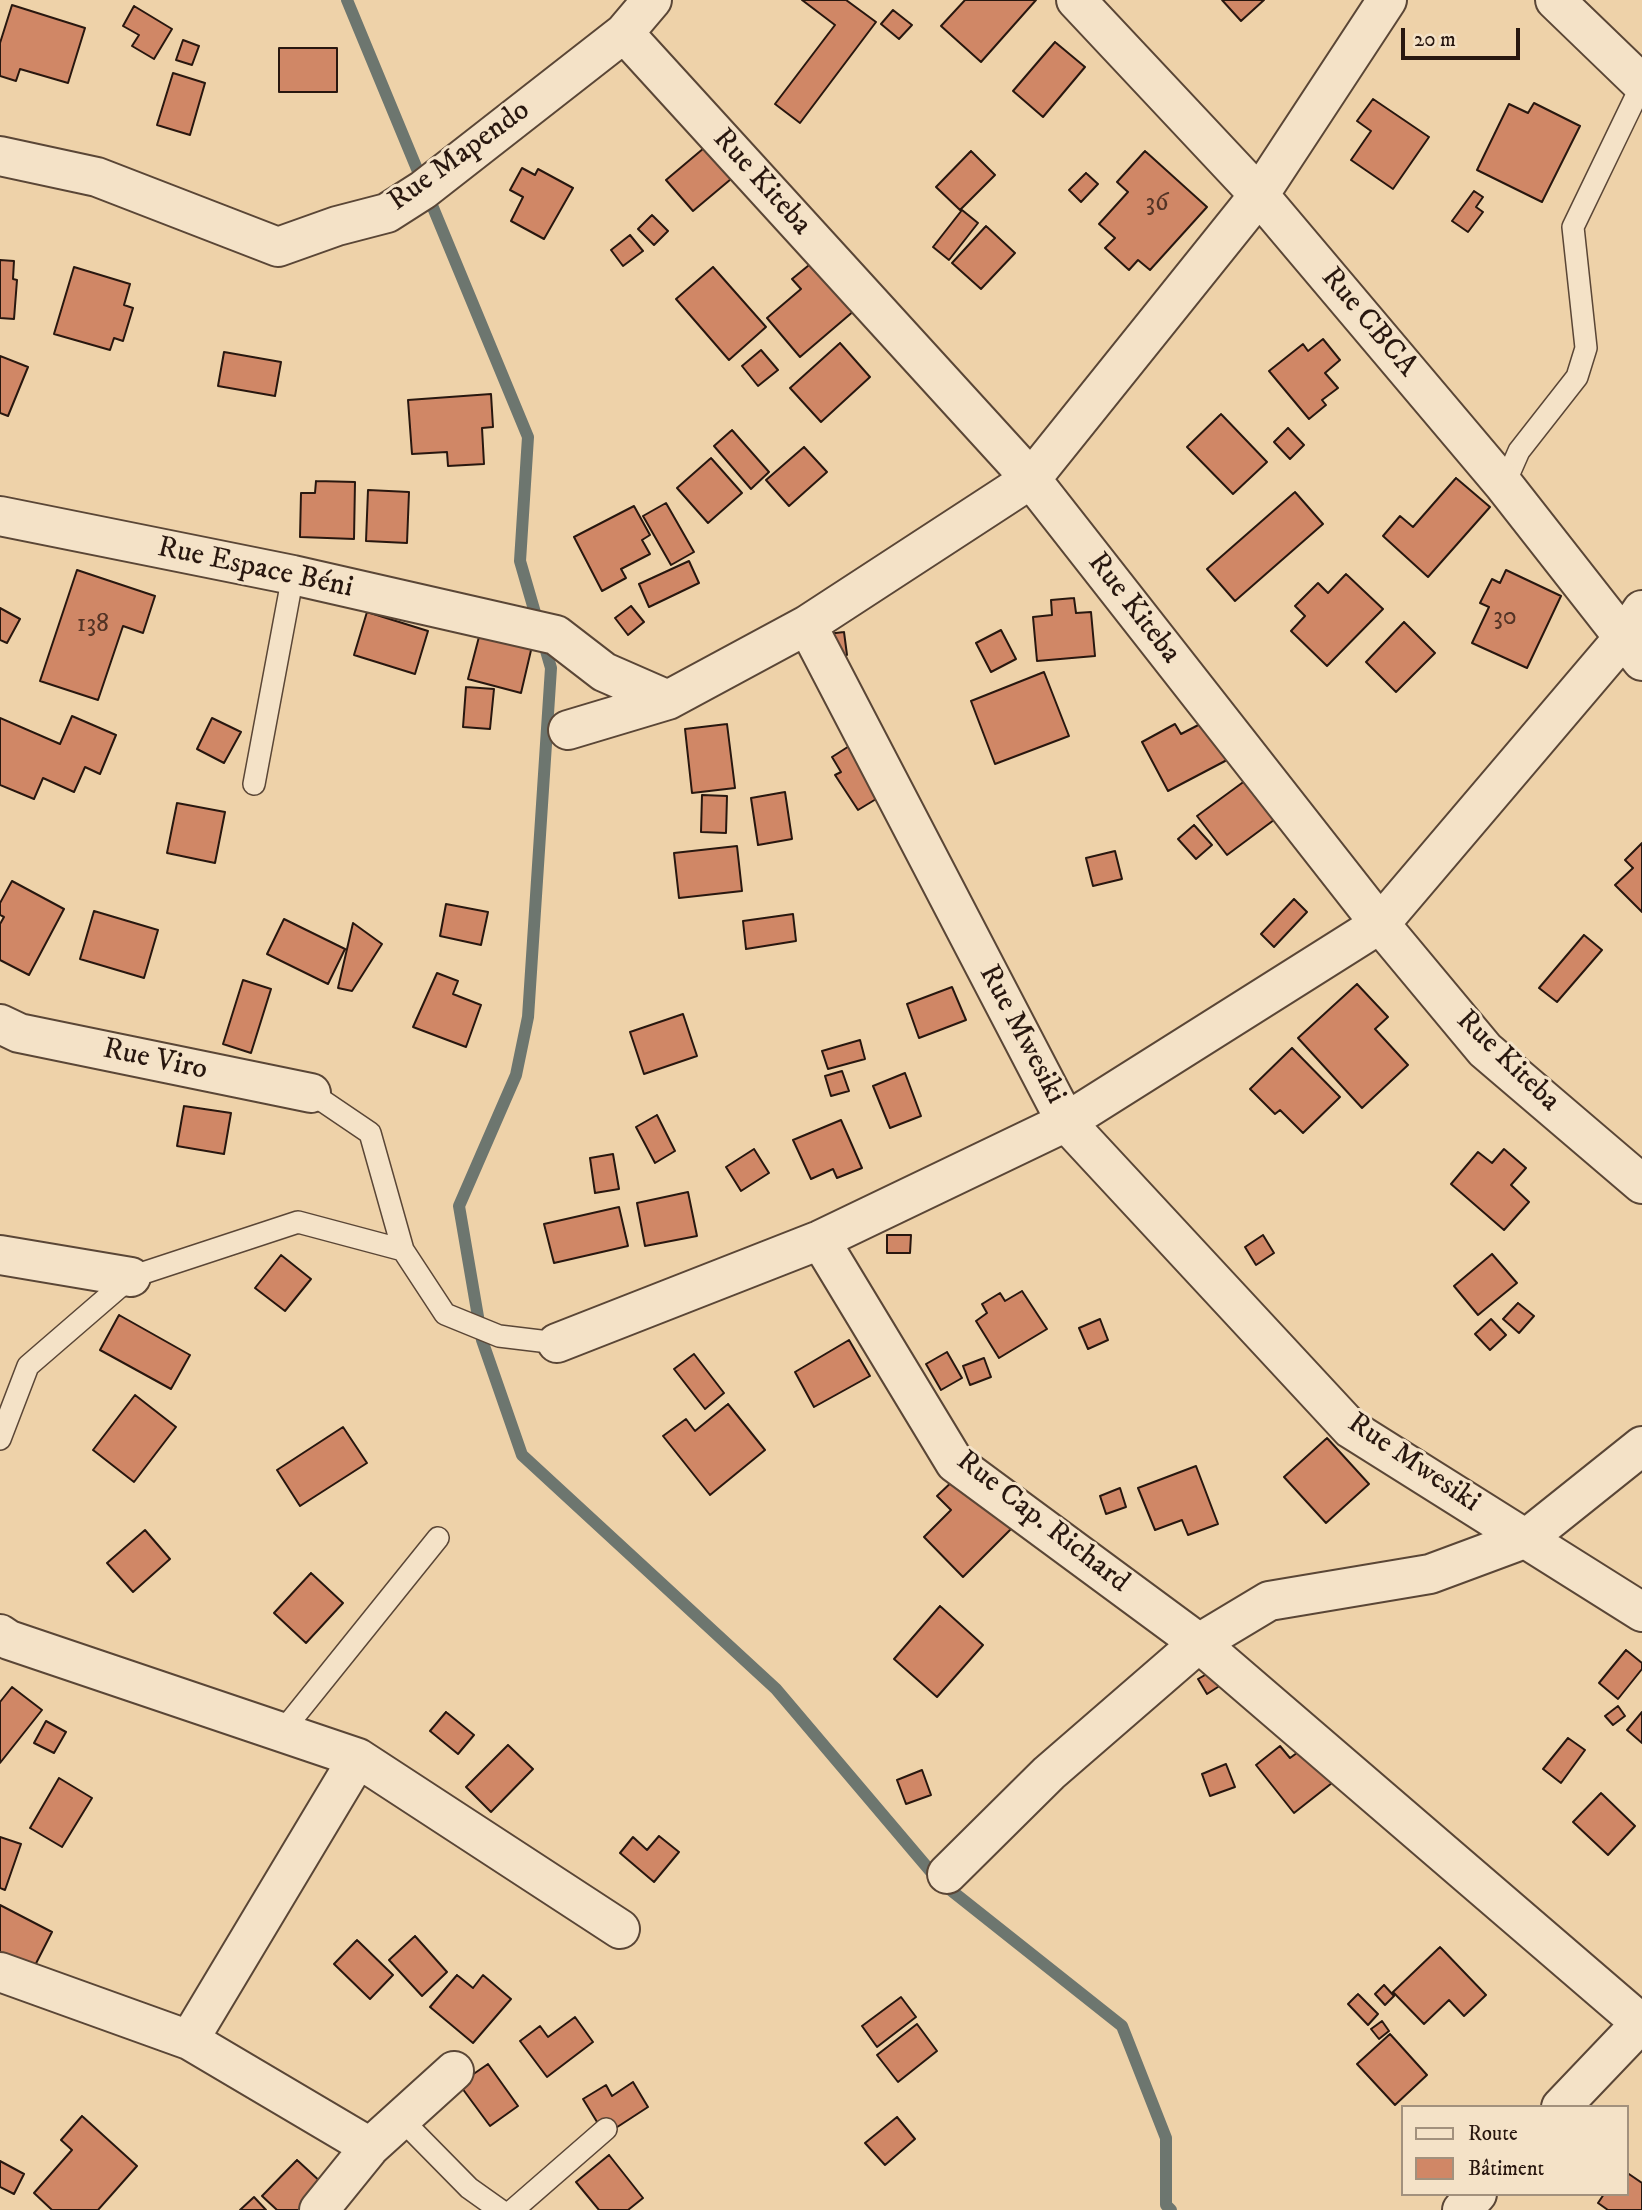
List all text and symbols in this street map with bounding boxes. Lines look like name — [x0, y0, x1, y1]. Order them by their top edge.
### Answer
scale bar — [1404, 14, 1523, 58]
text: 20 m — [1414, 27, 1456, 53]
street label: Rue Mapendo — [382, 94, 538, 220]
street label: Rue Kiteba — [704, 122, 818, 244]
house number: 36 — [1145, 189, 1169, 221]
street label: Rue CBCA — [1312, 261, 1424, 385]
street label: Rue Espace Béni — [154, 531, 356, 607]
street label: Rue Kiteba — [1079, 546, 1187, 672]
house number: 30 — [1493, 603, 1517, 635]
house number: 138 — [77, 610, 109, 642]
street label: Rue Mwesiki — [969, 959, 1073, 1111]
street label: Rue Kiteba — [1447, 1004, 1567, 1120]
street label: Rue Viro — [100, 1032, 210, 1090]
street label: Rue Mwesiki — [1340, 1407, 1486, 1521]
street label: Rue Cap. Richard — [948, 1444, 1136, 1602]
legend — [1400, 2105, 1628, 2196]
text: Route — [1468, 2121, 1518, 2147]
text: Bâtiment — [1468, 2156, 1544, 2182]

